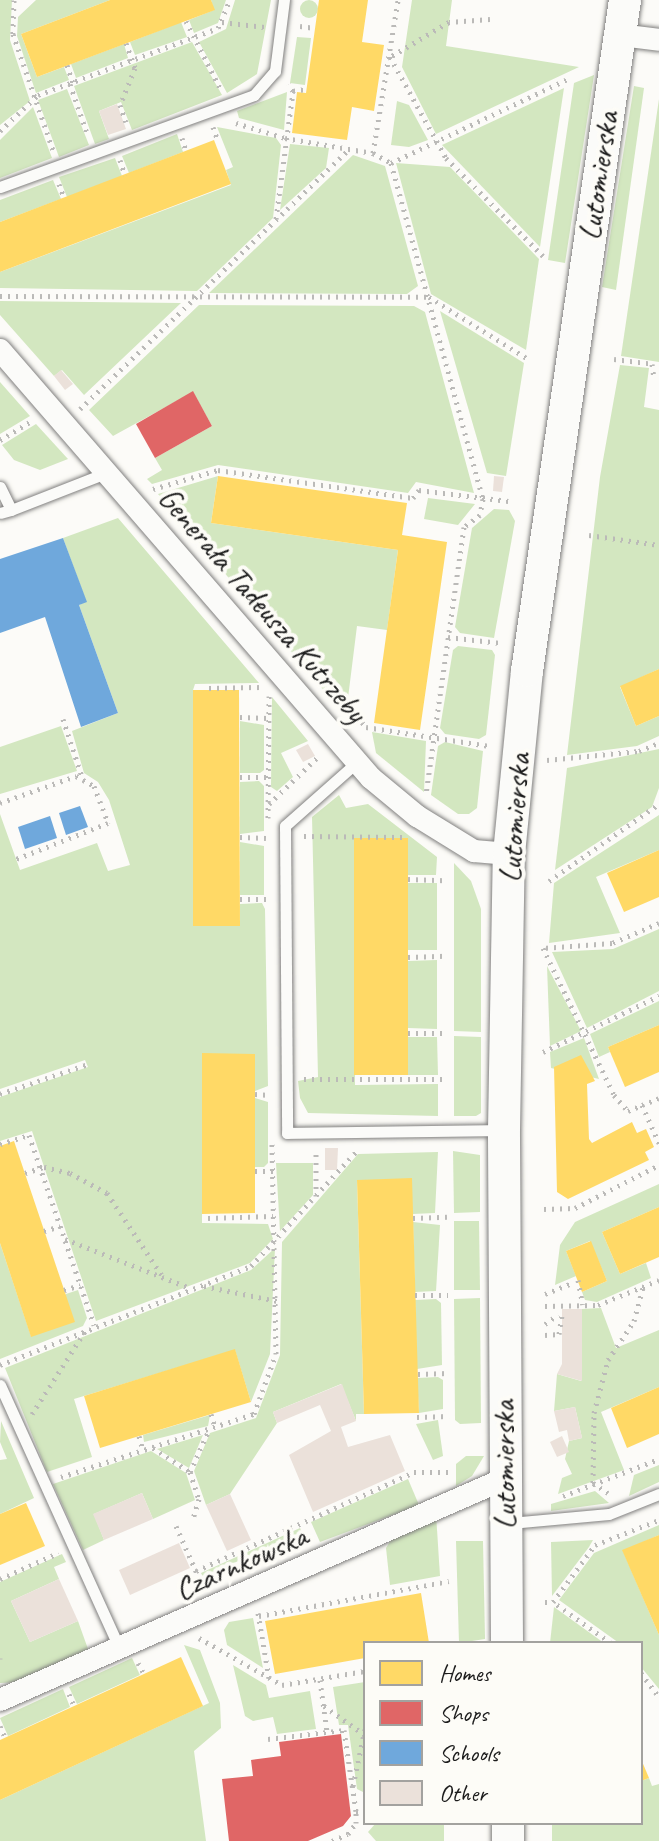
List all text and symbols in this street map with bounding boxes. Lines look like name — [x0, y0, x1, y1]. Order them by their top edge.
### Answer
street label: Lutomierska — [571, 109, 627, 243]
street label: Generała Tadeusza Kutrzeby — [149, 479, 375, 731]
street label: Lutomierska — [491, 752, 539, 884]
street label: Lutomierska — [485, 1400, 525, 1530]
street label: Czarnkowska — [169, 1517, 313, 1609]
legend — [363, 1641, 643, 1825]
text: Homes — [439, 1658, 490, 1688]
text: Shops — [439, 1698, 488, 1728]
text: Schools — [439, 1738, 499, 1768]
text: Other — [439, 1778, 487, 1808]

